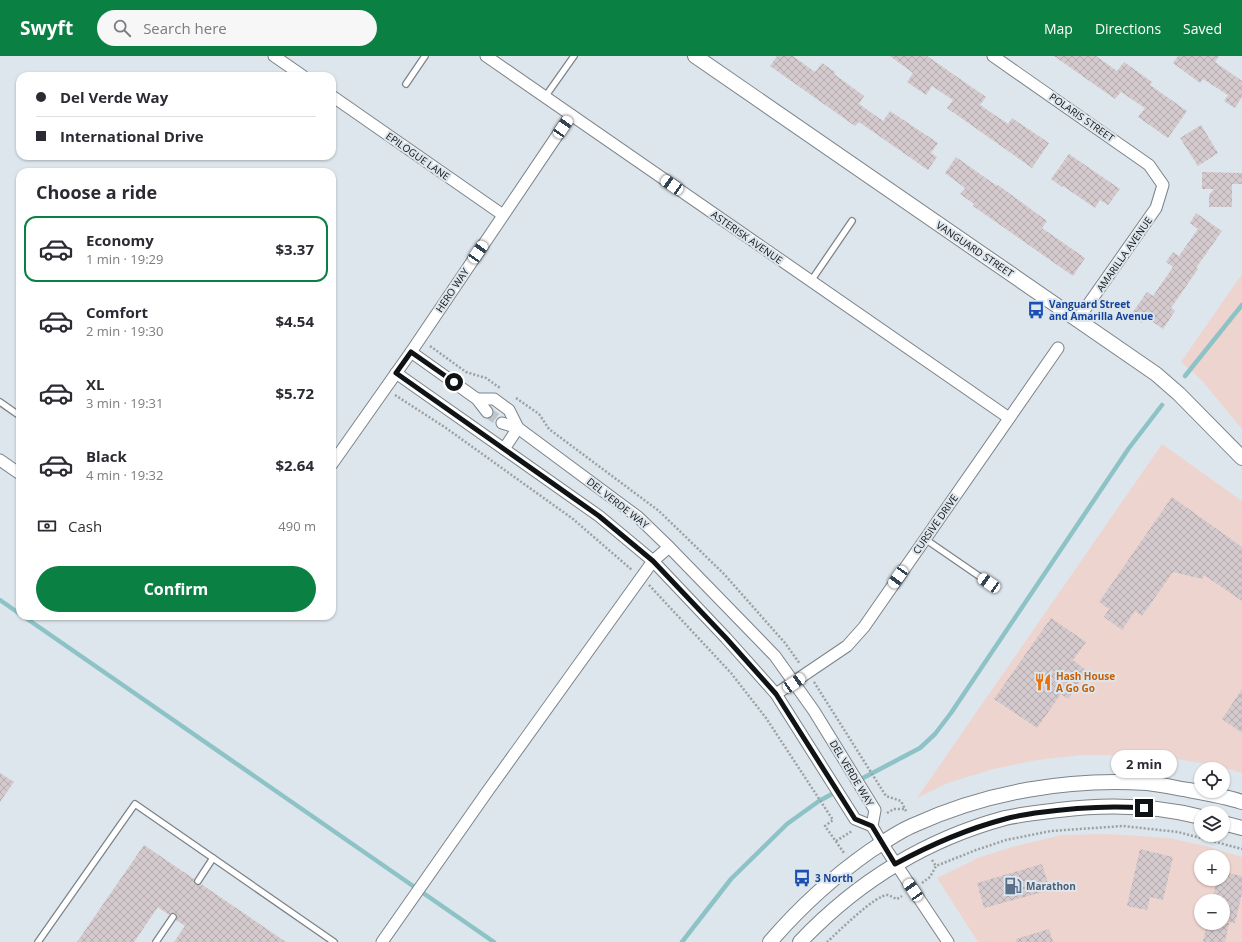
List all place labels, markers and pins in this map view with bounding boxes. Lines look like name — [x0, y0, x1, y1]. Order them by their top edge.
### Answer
place label: Vanguard Street and Amarilla Avenue — [1049, 297, 1153, 323]
bus stop icon: Vanguard Street and Amarilla Avenue — [1026, 300, 1046, 320]
place label: Hash House A Go Go — [1056, 669, 1115, 695]
restaurant icon: Hash House A Go Go — [1033, 672, 1053, 692]
bus stop icon: 3 North — [792, 868, 812, 888]
place label: 3 North — [815, 871, 853, 885]
fuel station icon: Marathon — [1003, 876, 1023, 896]
place label: Marathon — [1026, 879, 1076, 893]

